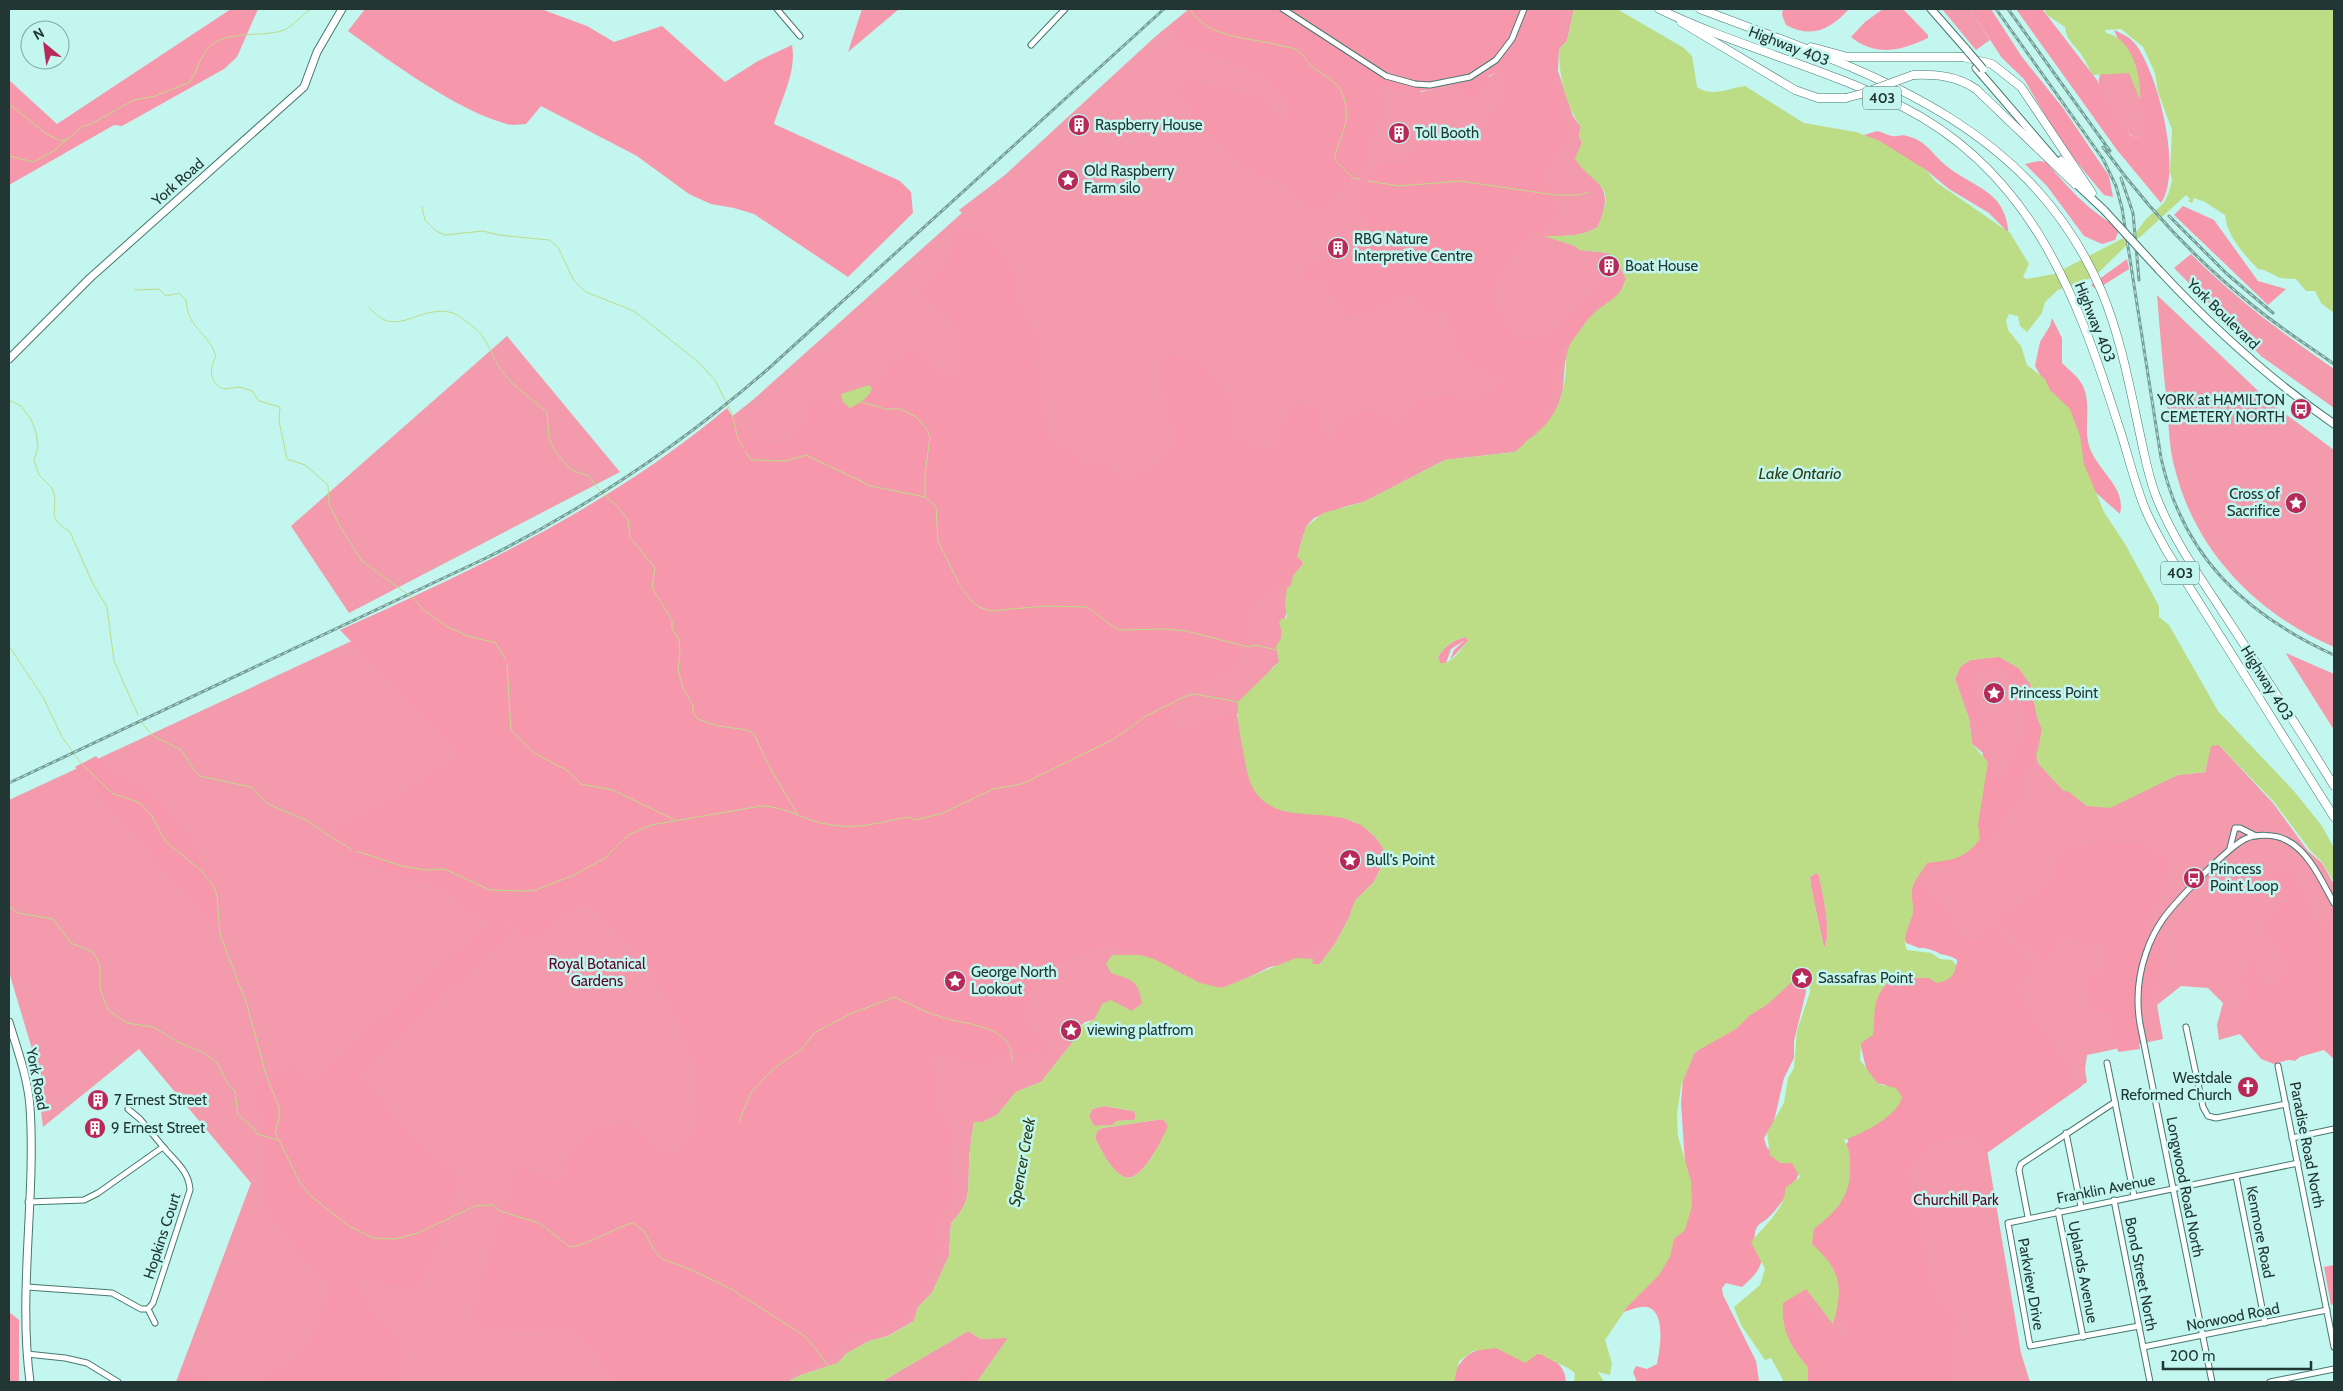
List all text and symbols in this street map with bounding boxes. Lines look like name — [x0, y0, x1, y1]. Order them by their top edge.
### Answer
north arrow — [20, 20, 70, 70]
street label: Highway 403 — [1746, 22, 1832, 70]
text: N — [30, 23, 47, 44]
road number: 403 — [1863, 86, 1901, 110]
building icon: Raspberry House — [1067, 113, 1091, 137]
place label: Raspberry House — [1095, 116, 1203, 134]
building icon: Toll Booth — [1387, 121, 1411, 145]
place label: Toll Booth — [1415, 124, 1479, 142]
street label: York Road — [148, 155, 208, 210]
place label: Old Raspberry Farm silo — [1084, 162, 1175, 197]
place icon: Old Raspberry Farm silo — [1056, 168, 1080, 192]
place label: RBG Nature Interpretive Centre — [1354, 230, 1473, 265]
building icon: RBG Nature Interpretive Centre — [1326, 236, 1350, 260]
building icon: Boat House — [1597, 254, 1621, 278]
place label: Boat House — [1625, 257, 1698, 275]
street label: York Boulevard — [2182, 274, 2263, 353]
street label: Highway 403 — [2071, 279, 2119, 365]
place label: YORK at HAMILTON CEMETERY NORTH — [2156, 391, 2285, 426]
bus stop icon: YORK at HAMILTON CEMETERY NORTH — [2289, 397, 2313, 421]
water label: Lake Ontario — [1759, 464, 1841, 483]
place label: Cross of Sacrifice — [2227, 485, 2280, 520]
place icon: Cross of Sacrifice — [2284, 491, 2308, 515]
road number: 403 — [2161, 562, 2199, 584]
street label: Highway 403 — [2237, 642, 2297, 724]
place icon: Princess Point — [1982, 681, 2006, 705]
place label: Princess Point — [2010, 684, 2098, 702]
place icon: Bull's Point — [1338, 848, 1362, 872]
place label: Bull's Point — [1366, 851, 1435, 869]
place label: Princess Point Loop — [2210, 860, 2279, 895]
bus stop icon: Princess Point Loop — [2182, 866, 2206, 890]
park label: Royal Botanical Gardens — [549, 955, 646, 990]
place label: George North Lookout — [971, 963, 1057, 998]
place icon: Sassafras Point — [1790, 966, 1814, 990]
place icon: George North Lookout — [943, 969, 967, 993]
place label: Sassafras Point — [1818, 969, 1913, 987]
place icon: viewing platfrom — [1059, 1018, 1083, 1042]
place label: viewing platfrom — [1087, 1021, 1193, 1039]
street label: York Road — [22, 1045, 52, 1112]
place label: Westdale Reformed Church — [2121, 1069, 2232, 1104]
church icon: Westdale Reformed Church — [2236, 1075, 2260, 1099]
street label: Paradise Road North — [2286, 1080, 2328, 1210]
building icon: 7 Ernest Street — [86, 1088, 110, 1112]
place label: 7 Ernest Street — [114, 1091, 207, 1109]
water label: Spencer Creek — [1005, 1115, 1039, 1208]
street label: Longwood Road North — [2163, 1115, 2207, 1259]
building icon: 9 Ernest Street — [83, 1116, 107, 1140]
place label: 9 Ernest Street — [111, 1119, 205, 1137]
street label: Franklin Avenue — [2055, 1171, 2157, 1207]
street label: Kenmore Road — [2242, 1184, 2278, 1280]
street label: Hopkins Court — [140, 1191, 184, 1281]
park label: Churchill Park — [1913, 1191, 1999, 1209]
street label: Bond Street North — [2121, 1215, 2161, 1333]
street label: Uplands Avenue — [2064, 1219, 2102, 1325]
street label: Parkview Drive — [2014, 1237, 2048, 1332]
street label: Norwood Road — [2185, 1299, 2281, 1335]
scale bar — [2163, 1338, 2310, 1370]
text: 200 m — [2170, 1347, 2215, 1365]

